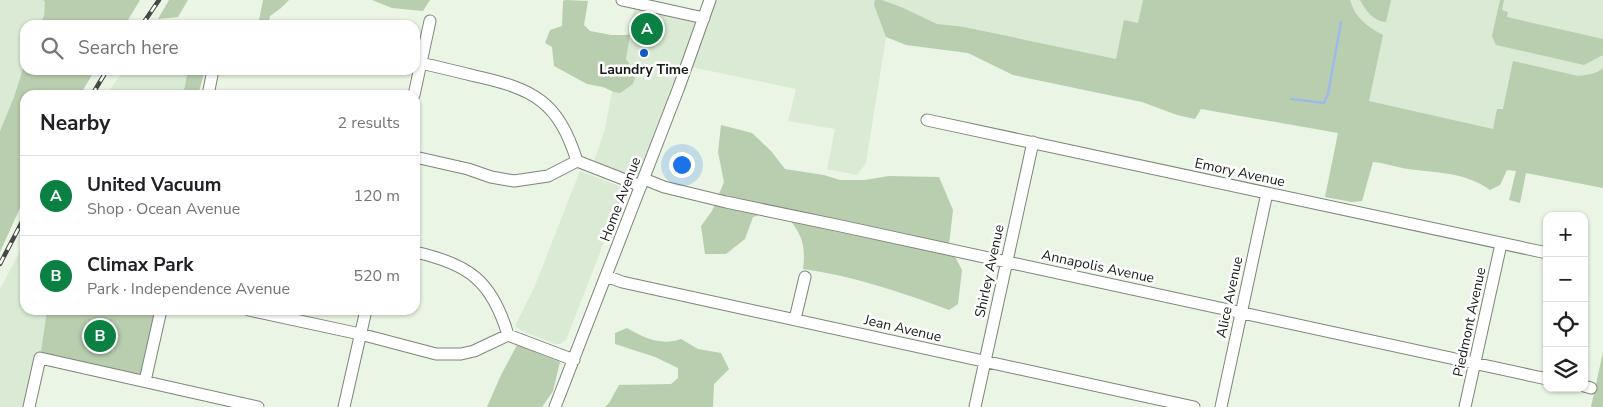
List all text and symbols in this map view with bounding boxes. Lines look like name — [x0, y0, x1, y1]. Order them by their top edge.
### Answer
pin: A — [631, 10, 663, 48]
search box — [20, 20, 420, 75]
icon: search — [38, 34, 66, 62]
text: Search here — [78, 35, 179, 61]
marker: Laundry Time — [638, 47, 650, 59]
place label: Laundry Time — [599, 60, 689, 79]
text: Nearby — [40, 109, 110, 137]
text: 2 results — [338, 112, 400, 134]
your location — [669, 152, 695, 178]
street label: Home Avenue — [596, 154, 645, 244]
street label: Emory Avenue — [1193, 154, 1287, 191]
text: United Vacuum — [87, 172, 221, 198]
text: A — [50, 185, 62, 207]
text: 120 m — [353, 185, 400, 207]
text: Shop · Ocean Avenue — [87, 198, 240, 220]
map controls — [1543, 212, 1588, 392]
button: + — [1543, 212, 1588, 257]
street label: Shirley Avenue — [970, 223, 1009, 319]
street label: Annapolis Avenue — [1040, 245, 1156, 288]
text: Climax Park — [87, 252, 193, 278]
street label: Alice Avenue — [1212, 255, 1247, 339]
button: − — [1543, 257, 1588, 302]
text: B — [50, 265, 62, 287]
text: 520 m — [353, 265, 400, 287]
street label: Piedmont Avenue — [1449, 266, 1490, 379]
text: Park · Independence Avenue — [87, 278, 290, 300]
button: locate — [1543, 302, 1588, 347]
street label: Jean Avenue — [861, 310, 943, 347]
pin: B — [84, 317, 116, 355]
button: layers — [1543, 347, 1588, 392]

